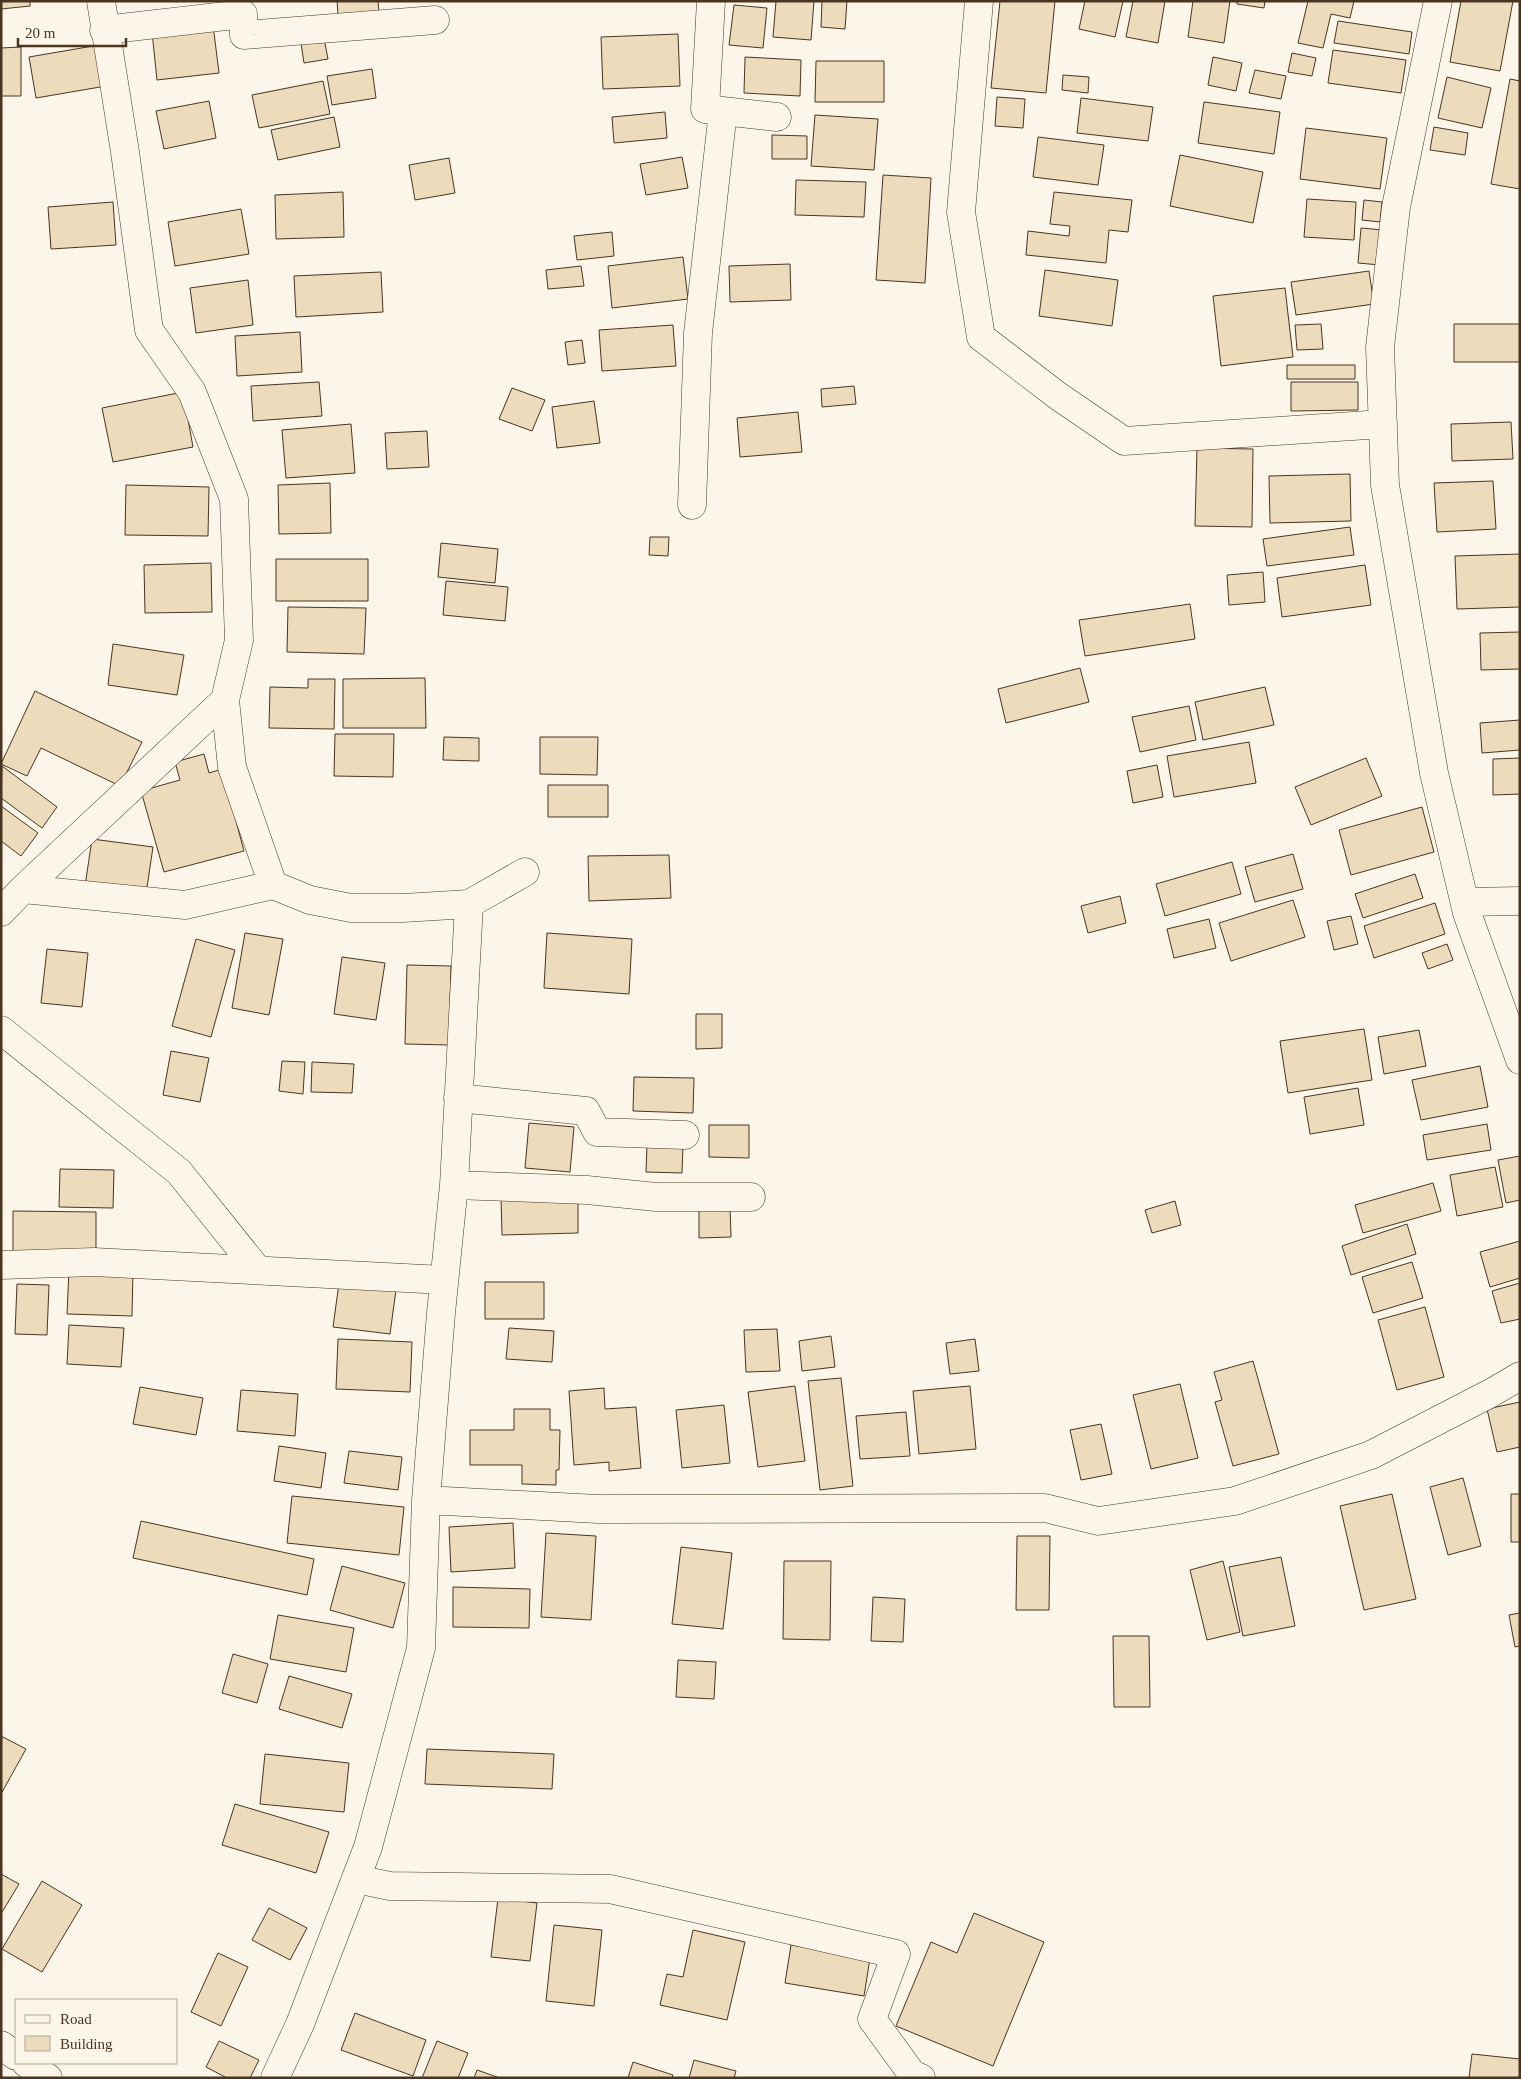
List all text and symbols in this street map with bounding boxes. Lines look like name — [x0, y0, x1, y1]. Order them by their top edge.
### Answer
scale bar — [18, 15, 125, 47]
text: 20 m — [25, 25, 56, 41]
legend — [15, 1999, 178, 2064]
text: Road — [60, 2011, 92, 2027]
text: Building — [60, 2036, 113, 2052]

